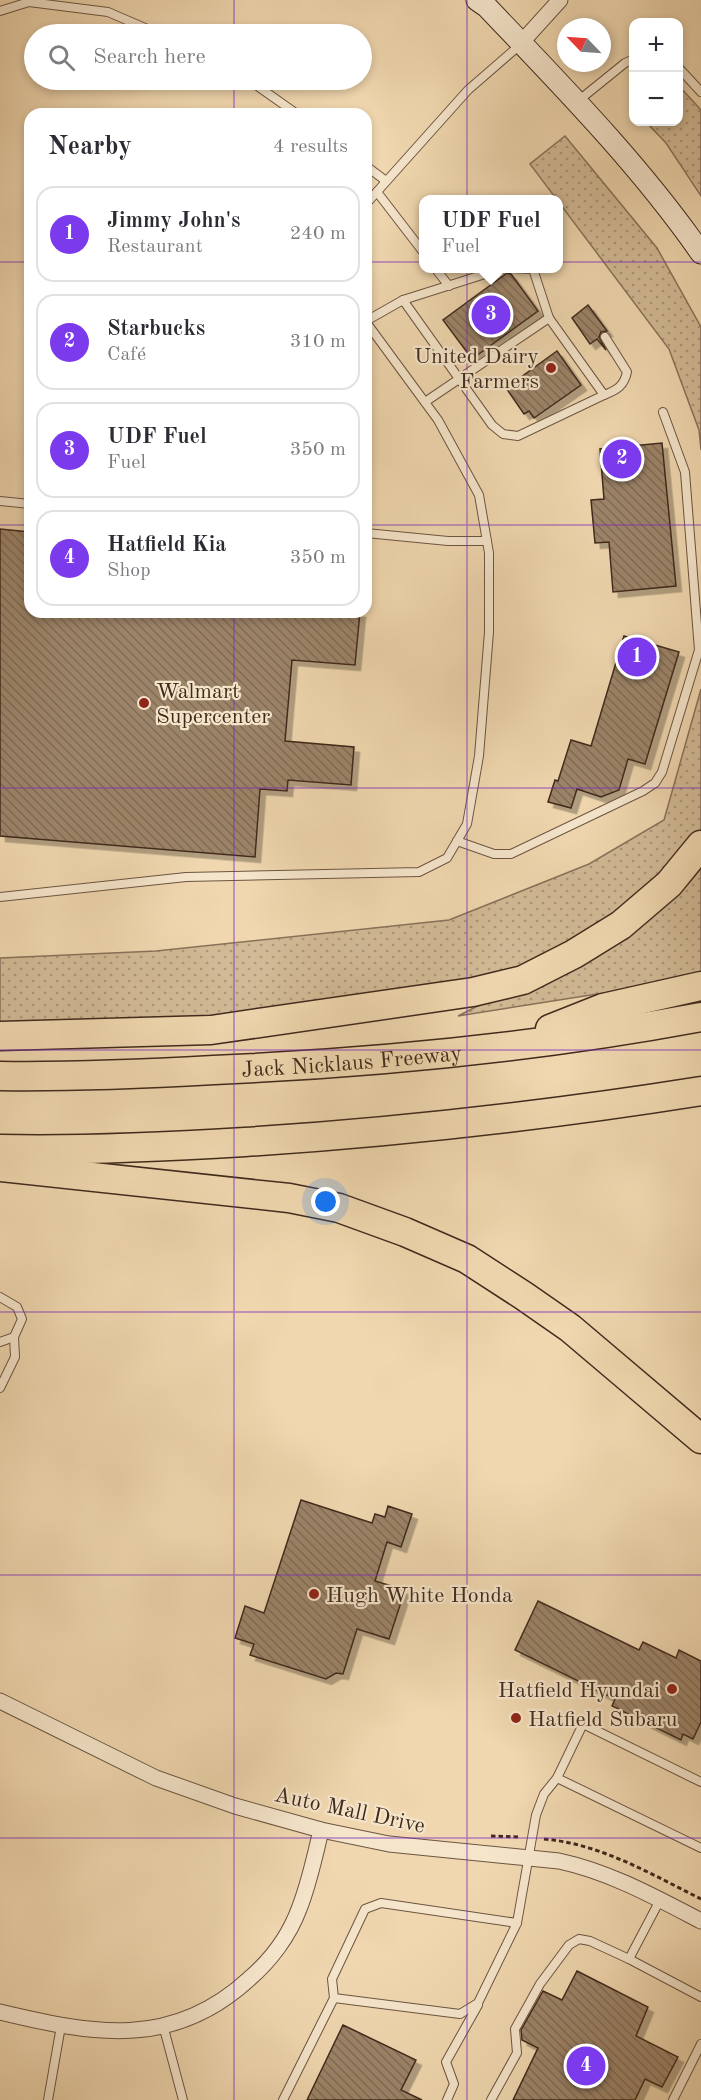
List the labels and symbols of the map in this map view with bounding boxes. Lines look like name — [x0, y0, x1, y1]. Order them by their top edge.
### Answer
north arrow — [557, 18, 611, 72]
pin: 3 — [472, 292, 510, 338]
place label: United Dairy Farmers — [414, 346, 539, 393]
marker: United Dairy Farmers — [544, 361, 558, 375]
pin: 2 — [602, 436, 642, 482]
pin: 1 — [618, 634, 656, 680]
place label: Walmart Supercenter — [156, 681, 270, 728]
marker: Walmart Supercenter — [137, 696, 151, 710]
street label: Jack Nicklaus Freeway — [241, 1043, 463, 1082]
your location — [311, 1187, 340, 1216]
place label: Hugh White Honda — [326, 1585, 513, 1607]
marker: Hugh White Honda — [307, 1587, 321, 1601]
place label: Hatfield Hyundai — [498, 1680, 660, 1702]
marker: Hatfield Hyundai — [665, 1682, 679, 1696]
place label: Hatfield Subaru — [528, 1709, 678, 1731]
marker: Hatfield Subaru — [509, 1711, 523, 1725]
street label: Auto Mall Drive — [272, 1784, 427, 1838]
pin: 4 — [566, 2044, 606, 2088]

